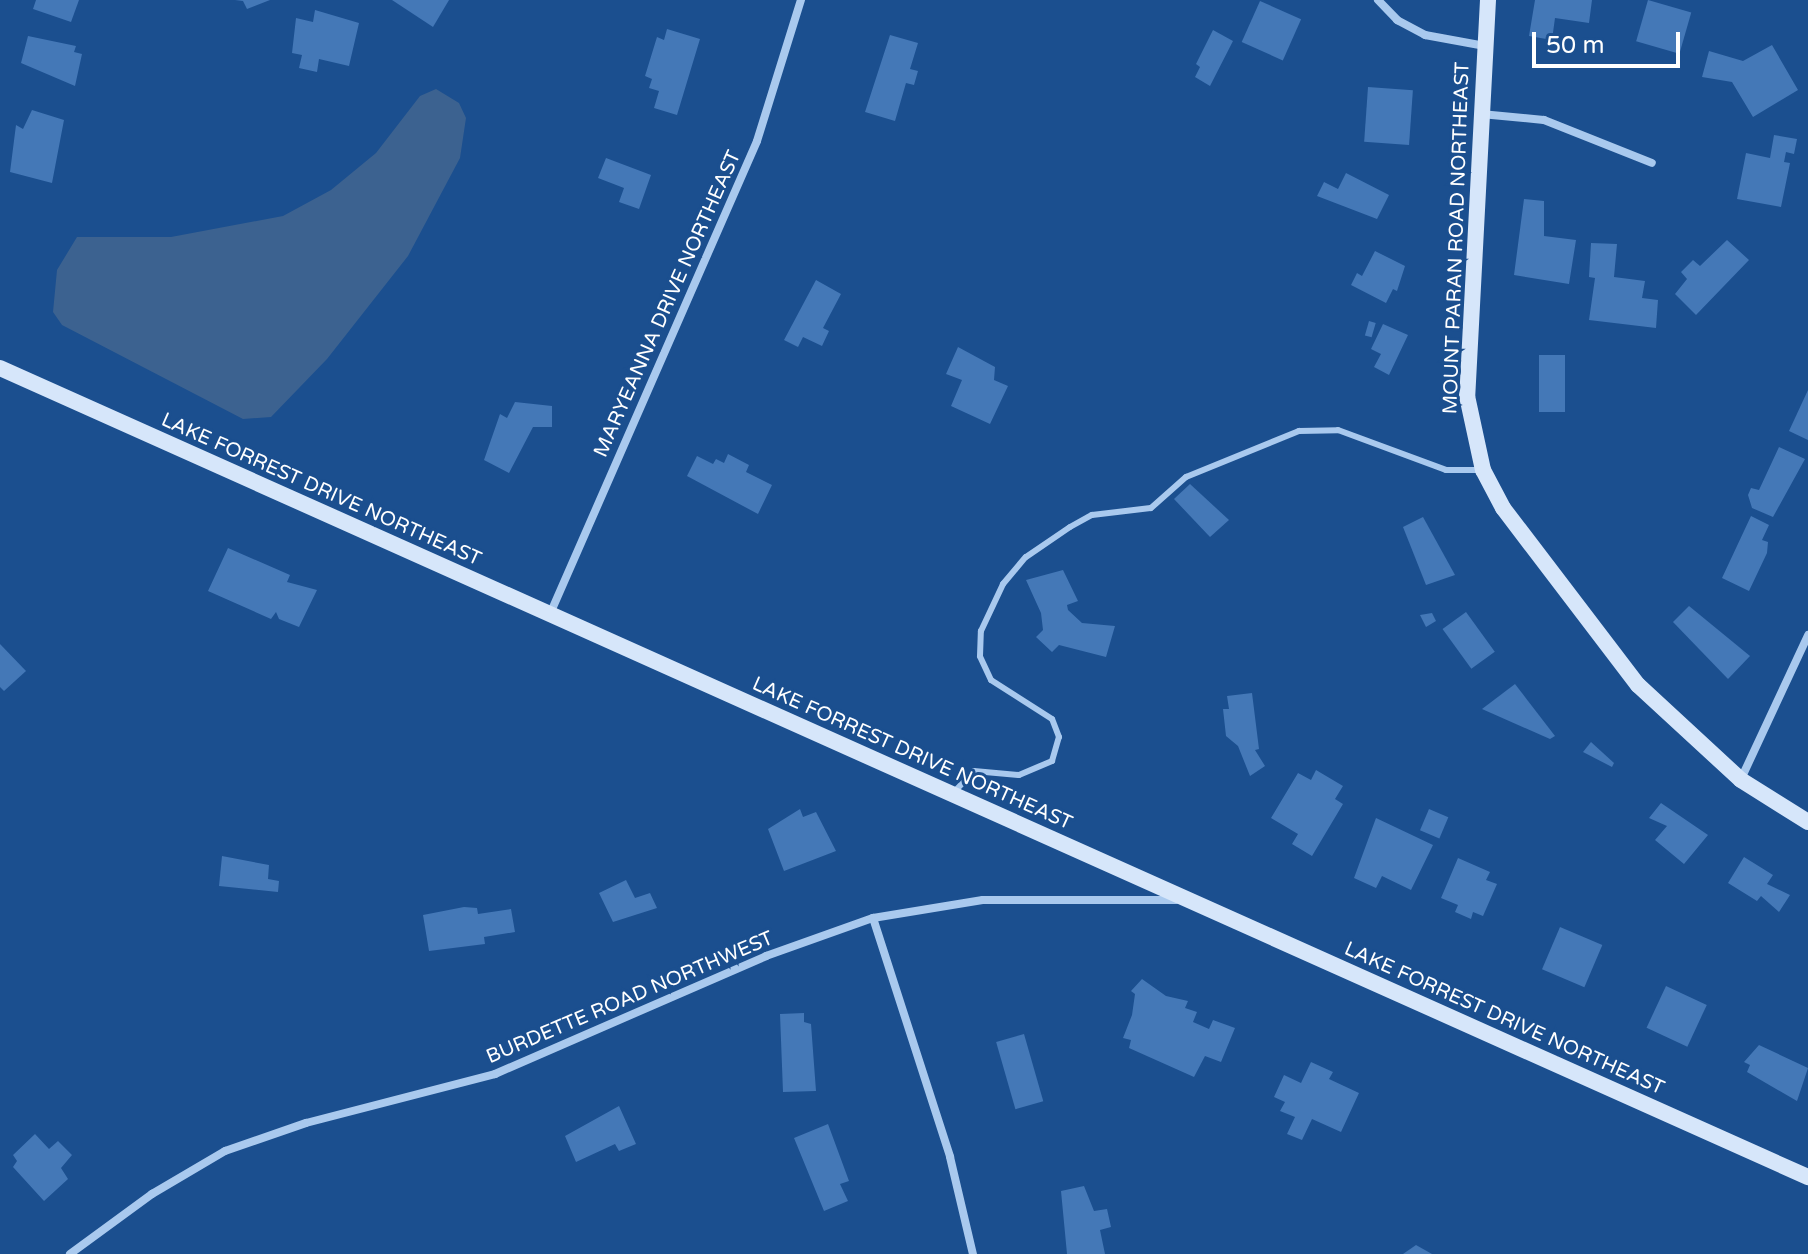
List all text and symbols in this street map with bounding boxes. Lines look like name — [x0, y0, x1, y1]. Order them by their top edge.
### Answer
scale bar — [1536, 16, 1684, 66]
text: 50 m — [1546, 31, 1604, 60]
street label: MOUNT PARAN ROAD NORTHEAST — [1439, 61, 1475, 415]
street label: MARYEANNA DRIVE NORTHEAST — [589, 147, 747, 461]
street label: LAKE FORREST DRIVE NORTHEAST — [157, 408, 485, 572]
street label: LAKE FORREST DRIVE NORTHEAST — [748, 672, 1076, 836]
street label: BURDETTE ROAD NORTHWEST — [483, 927, 777, 1069]
street label: LAKE FORREST DRIVE NORTHEAST — [1340, 937, 1668, 1101]

